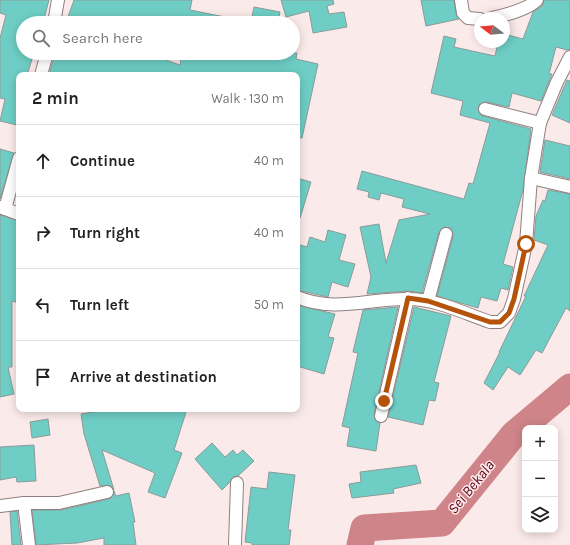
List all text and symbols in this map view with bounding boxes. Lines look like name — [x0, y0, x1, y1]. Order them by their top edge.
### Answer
north arrow — [474, 12, 510, 48]
search box — [16, 16, 300, 60]
icon: search — [30, 27, 52, 49]
text: Search here — [62, 29, 143, 47]
text: 2 min — [32, 88, 79, 108]
text: Walk · 130 m — [211, 91, 284, 106]
icon: ahead — [32, 150, 54, 172]
text: Continue — [70, 152, 135, 170]
text: 40 m — [254, 153, 284, 168]
icon: right — [32, 222, 54, 244]
text: Turn right — [70, 224, 140, 242]
text: 40 m — [254, 225, 284, 240]
route start — [517, 235, 535, 253]
icon: left — [32, 294, 54, 316]
text: Turn left — [70, 296, 129, 314]
text: 50 m — [254, 297, 284, 312]
icon: arrive — [32, 366, 54, 388]
text: Arrive at destination — [70, 368, 217, 386]
route end — [375, 392, 393, 410]
map controls — [522, 425, 558, 533]
button: + — [522, 425, 558, 461]
water label: Sei Bekala — [444, 456, 498, 518]
button: − — [522, 461, 558, 497]
button: layers — [522, 497, 558, 533]

